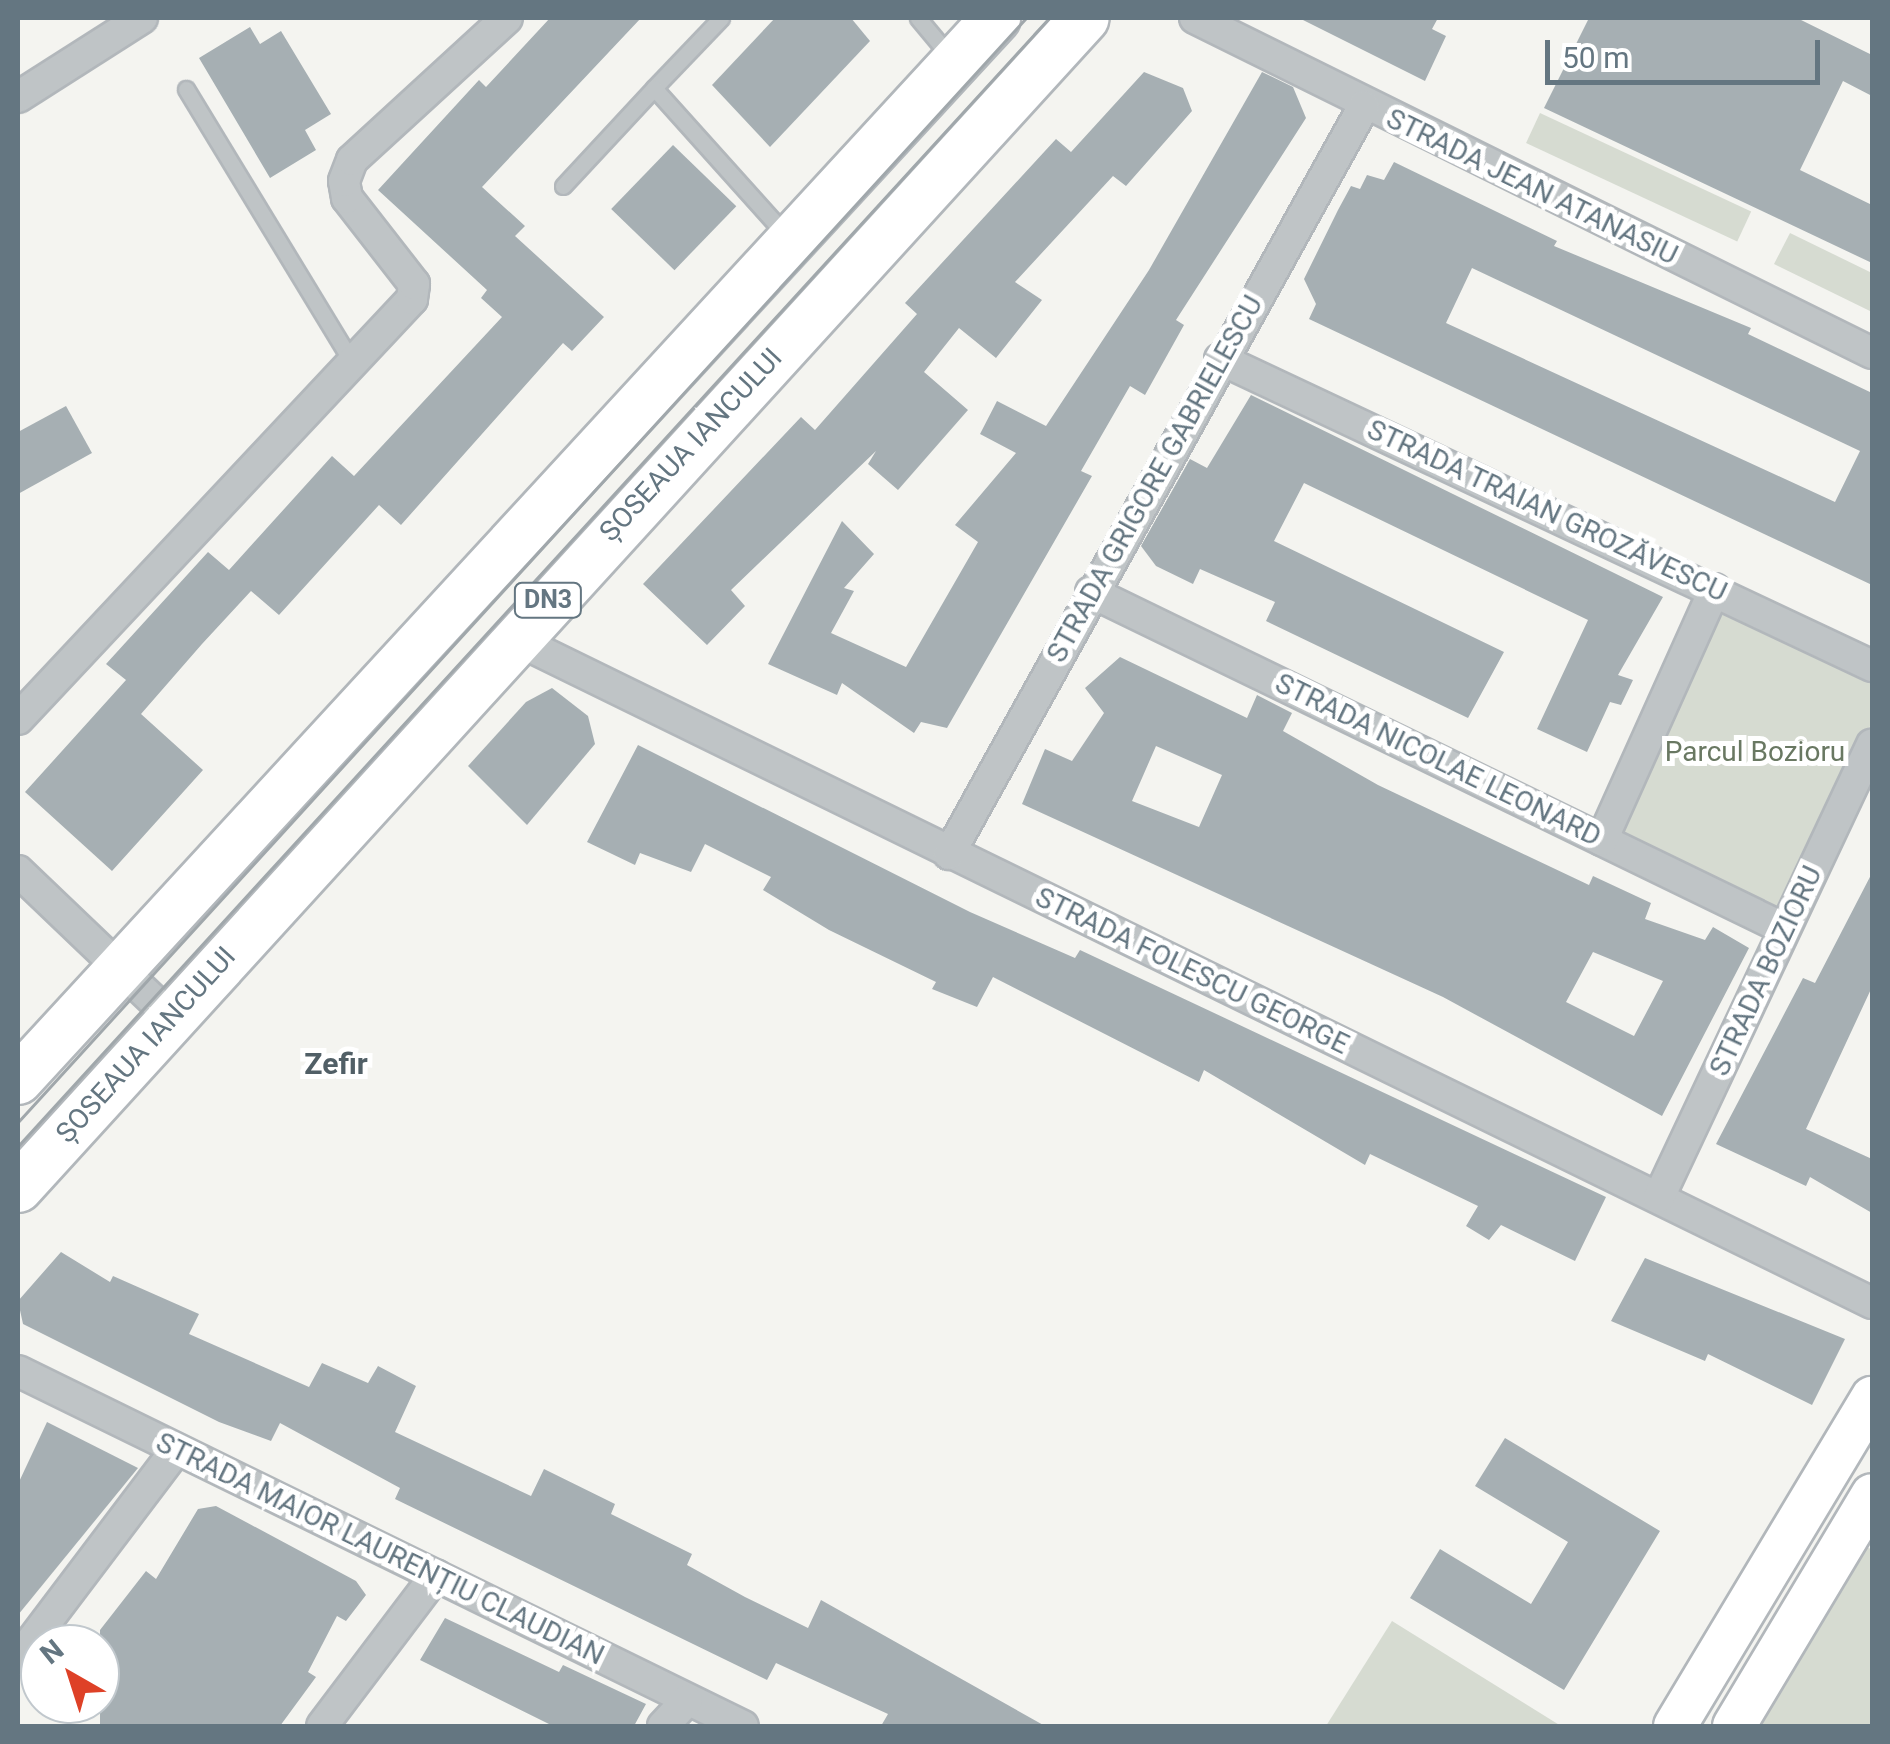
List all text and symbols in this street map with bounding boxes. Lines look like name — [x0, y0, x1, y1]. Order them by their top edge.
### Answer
scale bar — [1550, 20, 1825, 82]
text: 50 m — [1562, 40, 1629, 75]
street label: STRADA JEAN ATANASIU — [1381, 102, 1683, 272]
street label: STRADA GRIGORE GABRIELESCU — [1040, 290, 1270, 668]
street label: ȘOSEAUA IANCULUI — [593, 341, 789, 549]
street label: STRADA TRAIAN GROZĂVESCU — [1362, 413, 1732, 609]
road number: DN3 — [513, 580, 583, 620]
street label: STRADA NICOLAE LEONARD — [1270, 666, 1606, 854]
park label: Parcul Bozioru — [1665, 735, 1845, 769]
street label: STRADA BOZIORU — [1703, 861, 1829, 1081]
street label: STRADA FOLESCU GEORGE — [1030, 880, 1354, 1062]
street label: ȘOSEAUA IANCULUI — [49, 940, 243, 1150]
district label: Zefir — [304, 1046, 368, 1082]
street label: STRADA MAIOR LAURENȚIU CLAUDIAN — [151, 1426, 609, 1672]
north arrow — [20, 1624, 120, 1724]
text: N — [34, 1633, 70, 1671]

